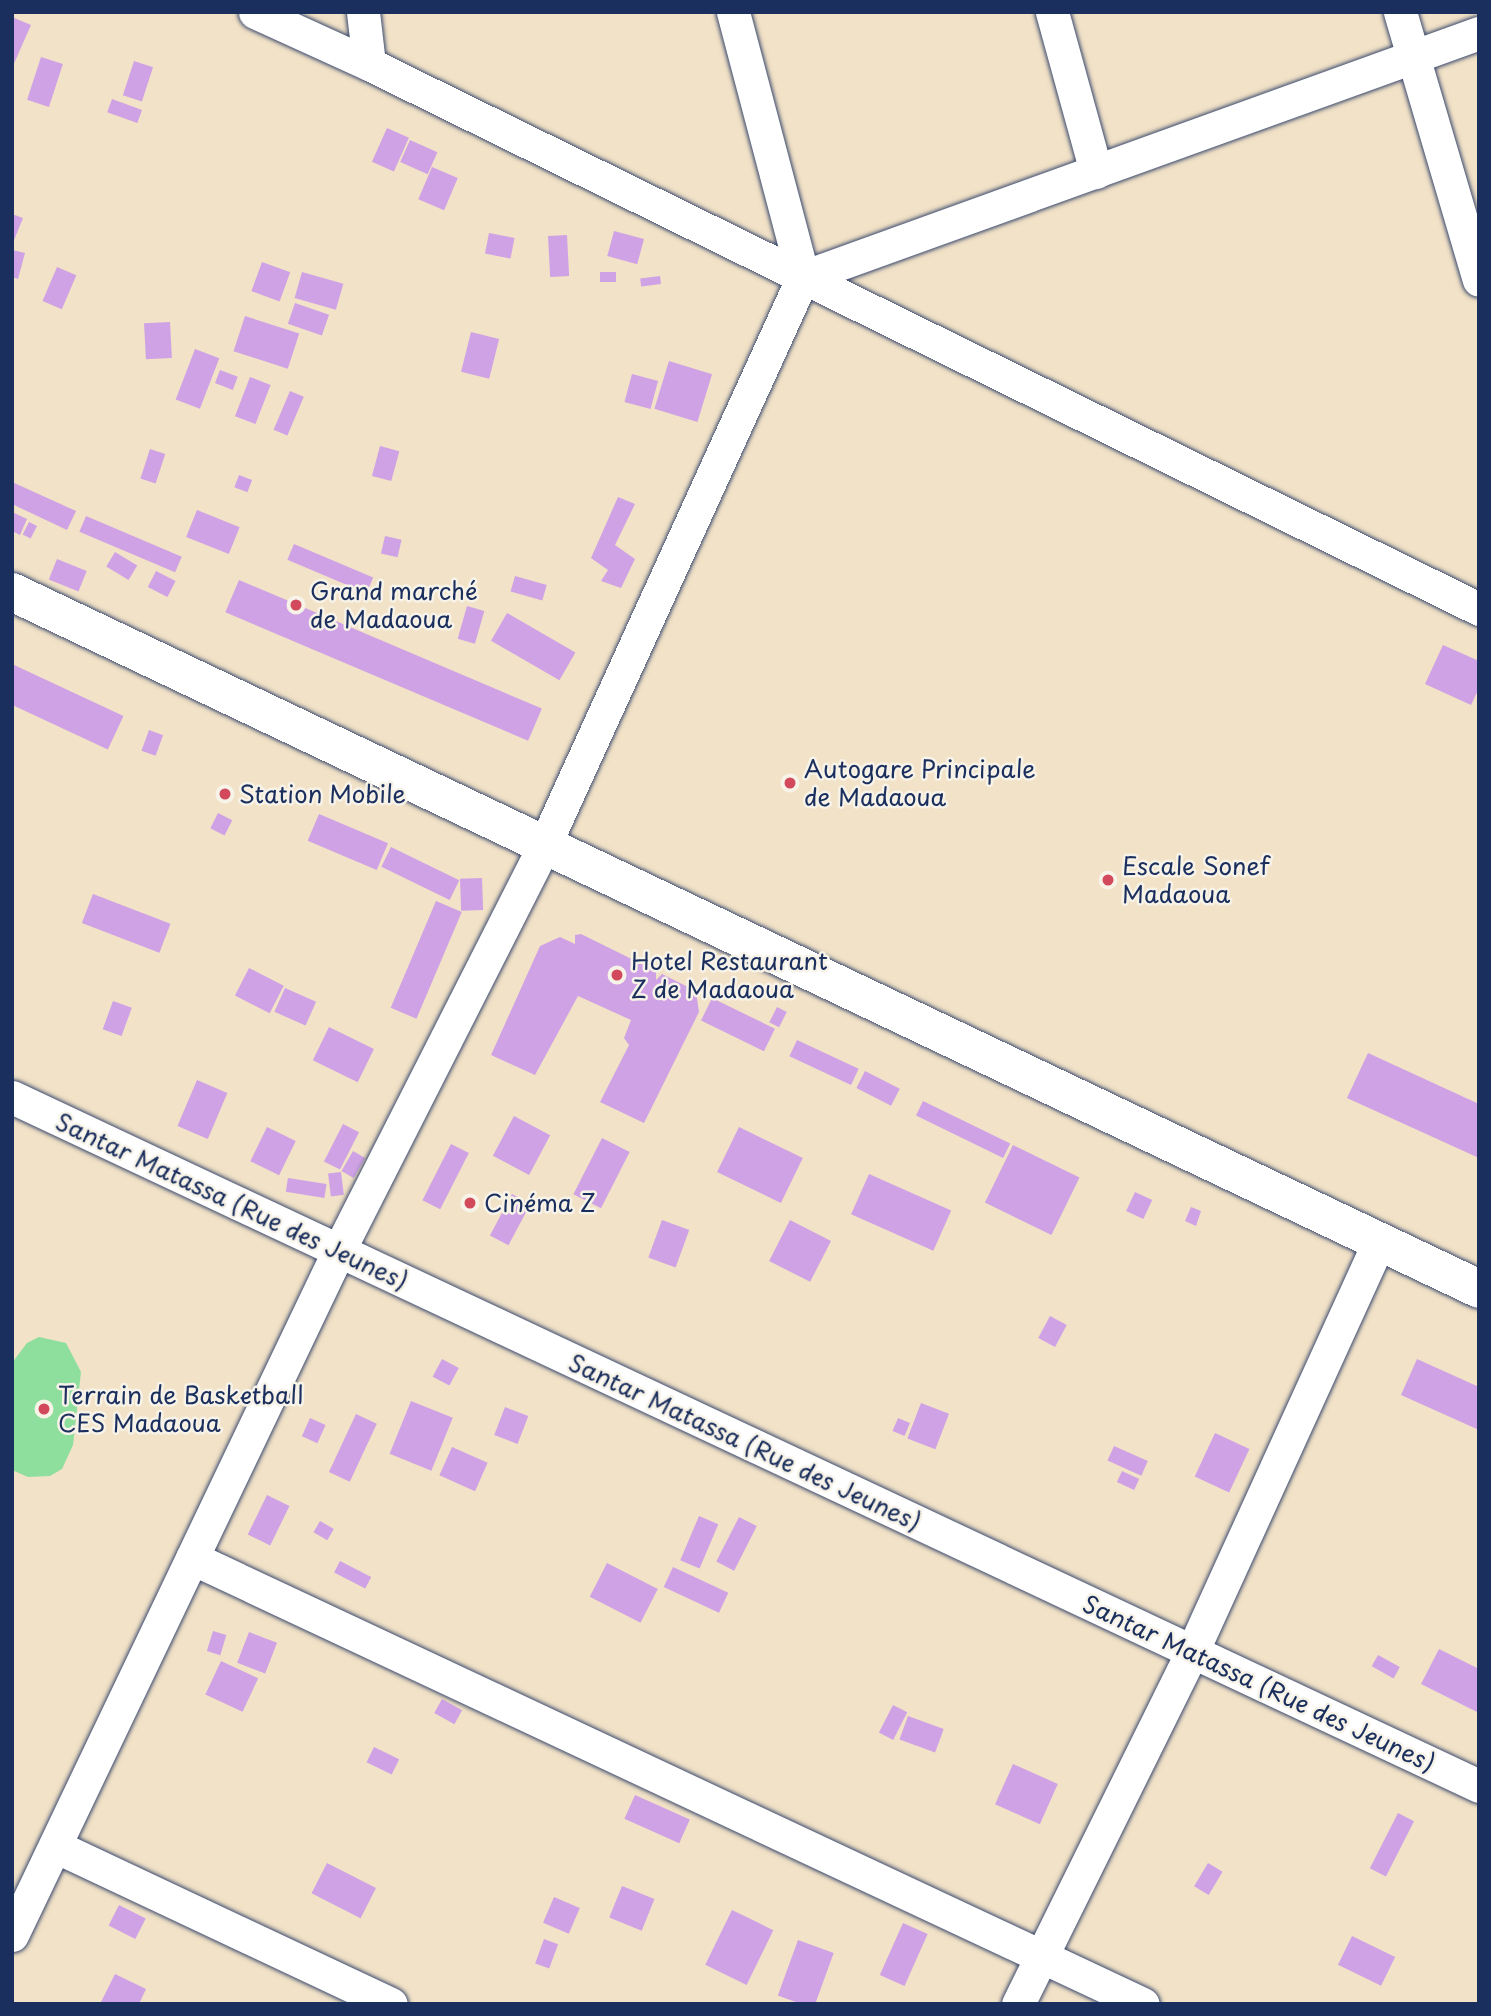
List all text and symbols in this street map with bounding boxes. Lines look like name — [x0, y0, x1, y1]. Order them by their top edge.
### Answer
place label: Grand marché de Madaoua — [310, 577, 479, 633]
marker: Grand marché de Madaoua — [288, 597, 304, 613]
place label: Autogare Principale de Madaoua — [804, 755, 1034, 811]
marker: Autogare Principale de Madaoua — [782, 775, 798, 791]
place label: Station Mobile — [239, 780, 407, 808]
marker: Station Mobile — [217, 786, 233, 802]
place label: Escale Sonef Madaoua — [1122, 852, 1270, 908]
marker: Escale Sonef Madaoua — [1100, 872, 1116, 888]
place label: Hotel Restaurant Z de Madaoua — [631, 947, 828, 1003]
marker: Hotel Restaurant Z de Madaoua — [609, 967, 625, 983]
street label: Santar Matassa (Rue des Jeunes) — [49, 1106, 415, 1296]
place label: Cinéma Z — [484, 1189, 597, 1217]
marker: Cinéma Z — [462, 1195, 478, 1211]
street label: Santar Matassa (Rue des Jeunes) — [562, 1347, 928, 1537]
place label: Terrain de Basketball CES Madaoua — [58, 1381, 303, 1437]
marker: Terrain de Basketball CES Madaoua — [36, 1401, 52, 1417]
street label: Santar Matassa (Rue des Jeunes) — [1076, 1588, 1442, 1778]

